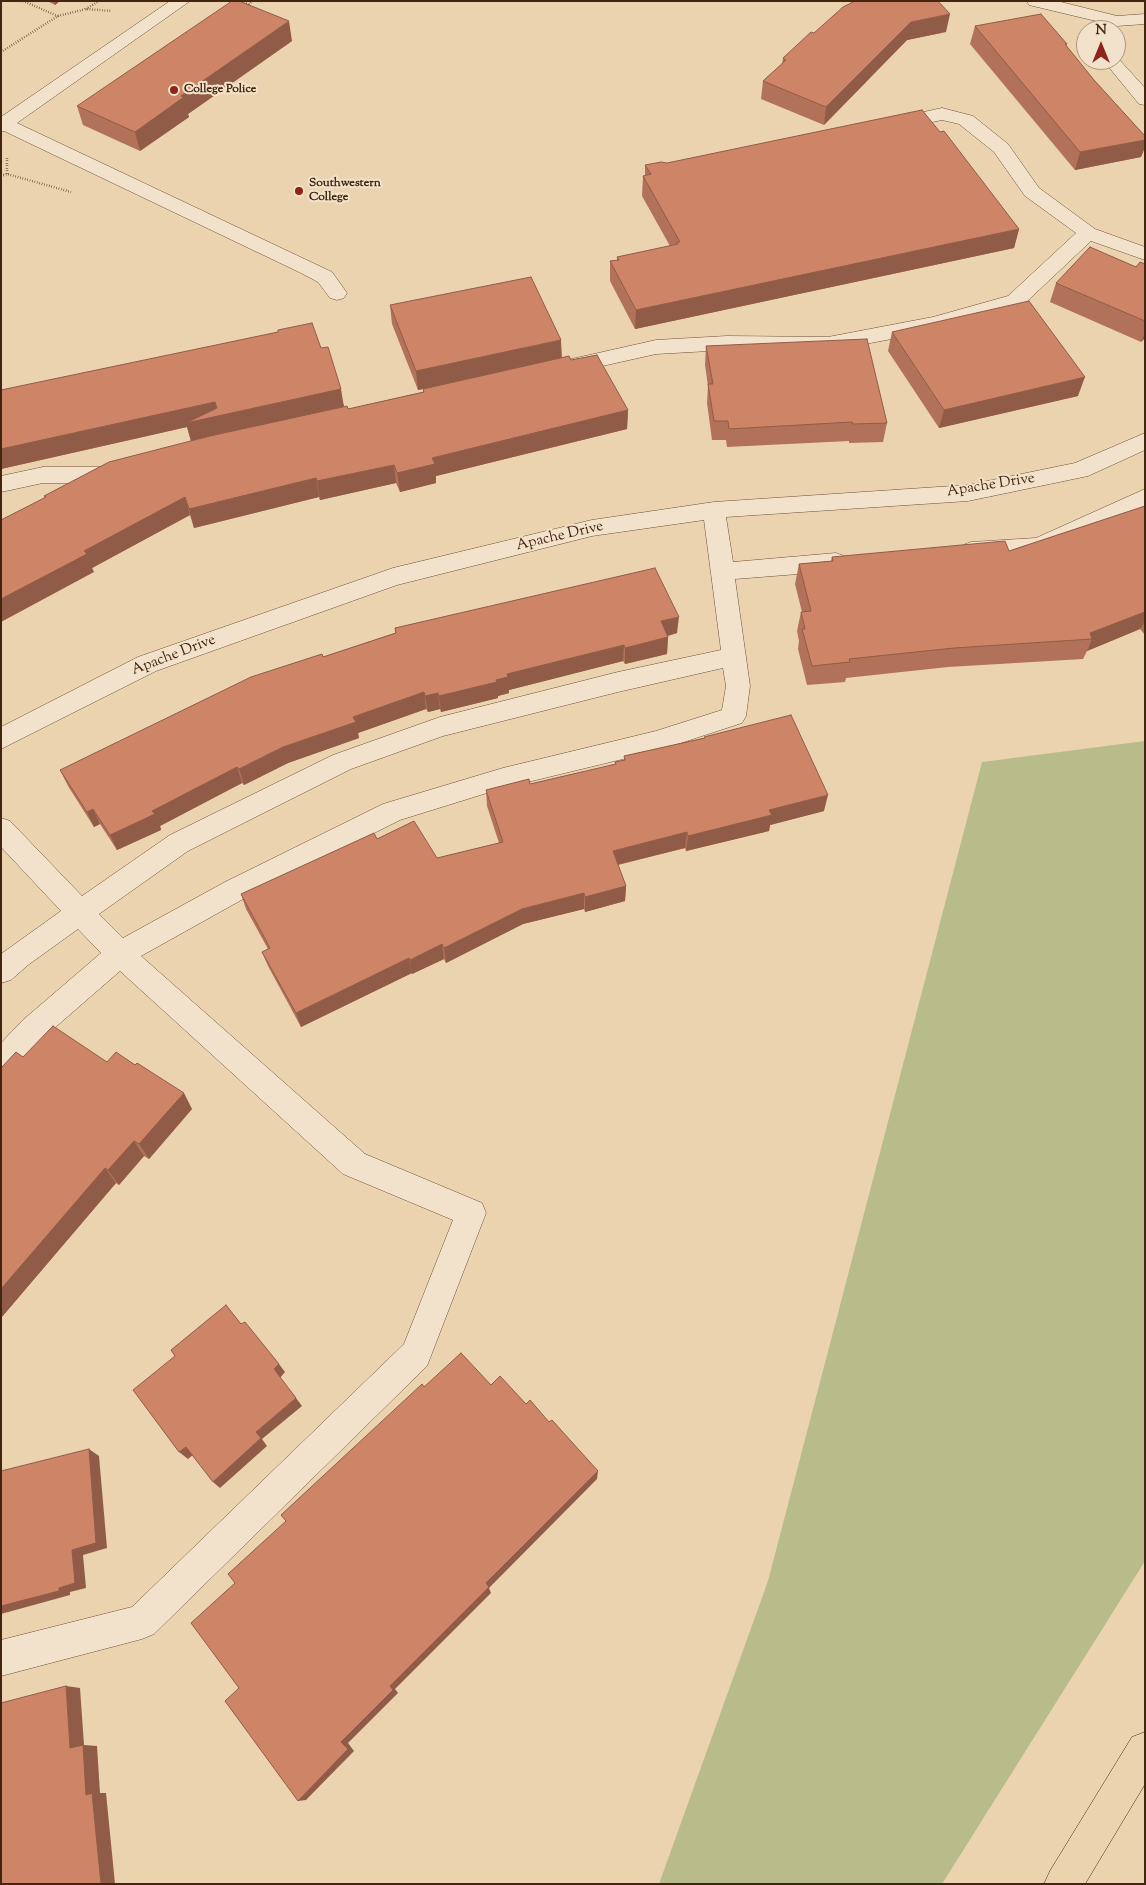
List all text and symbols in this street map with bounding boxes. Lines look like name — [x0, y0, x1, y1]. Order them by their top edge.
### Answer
north arrow — [1076, 20, 1126, 70]
text: N — [1095, 21, 1107, 41]
place label: College Police — [184, 83, 256, 97]
marker: College Police — [168, 84, 180, 96]
place label: Southwestern College — [309, 177, 381, 205]
marker: Southwestern College — [293, 185, 305, 197]
street label: Apache Drive — [946, 470, 1036, 502]
street label: Apache Drive — [515, 518, 605, 556]
street label: Apache Drive — [129, 632, 219, 680]

